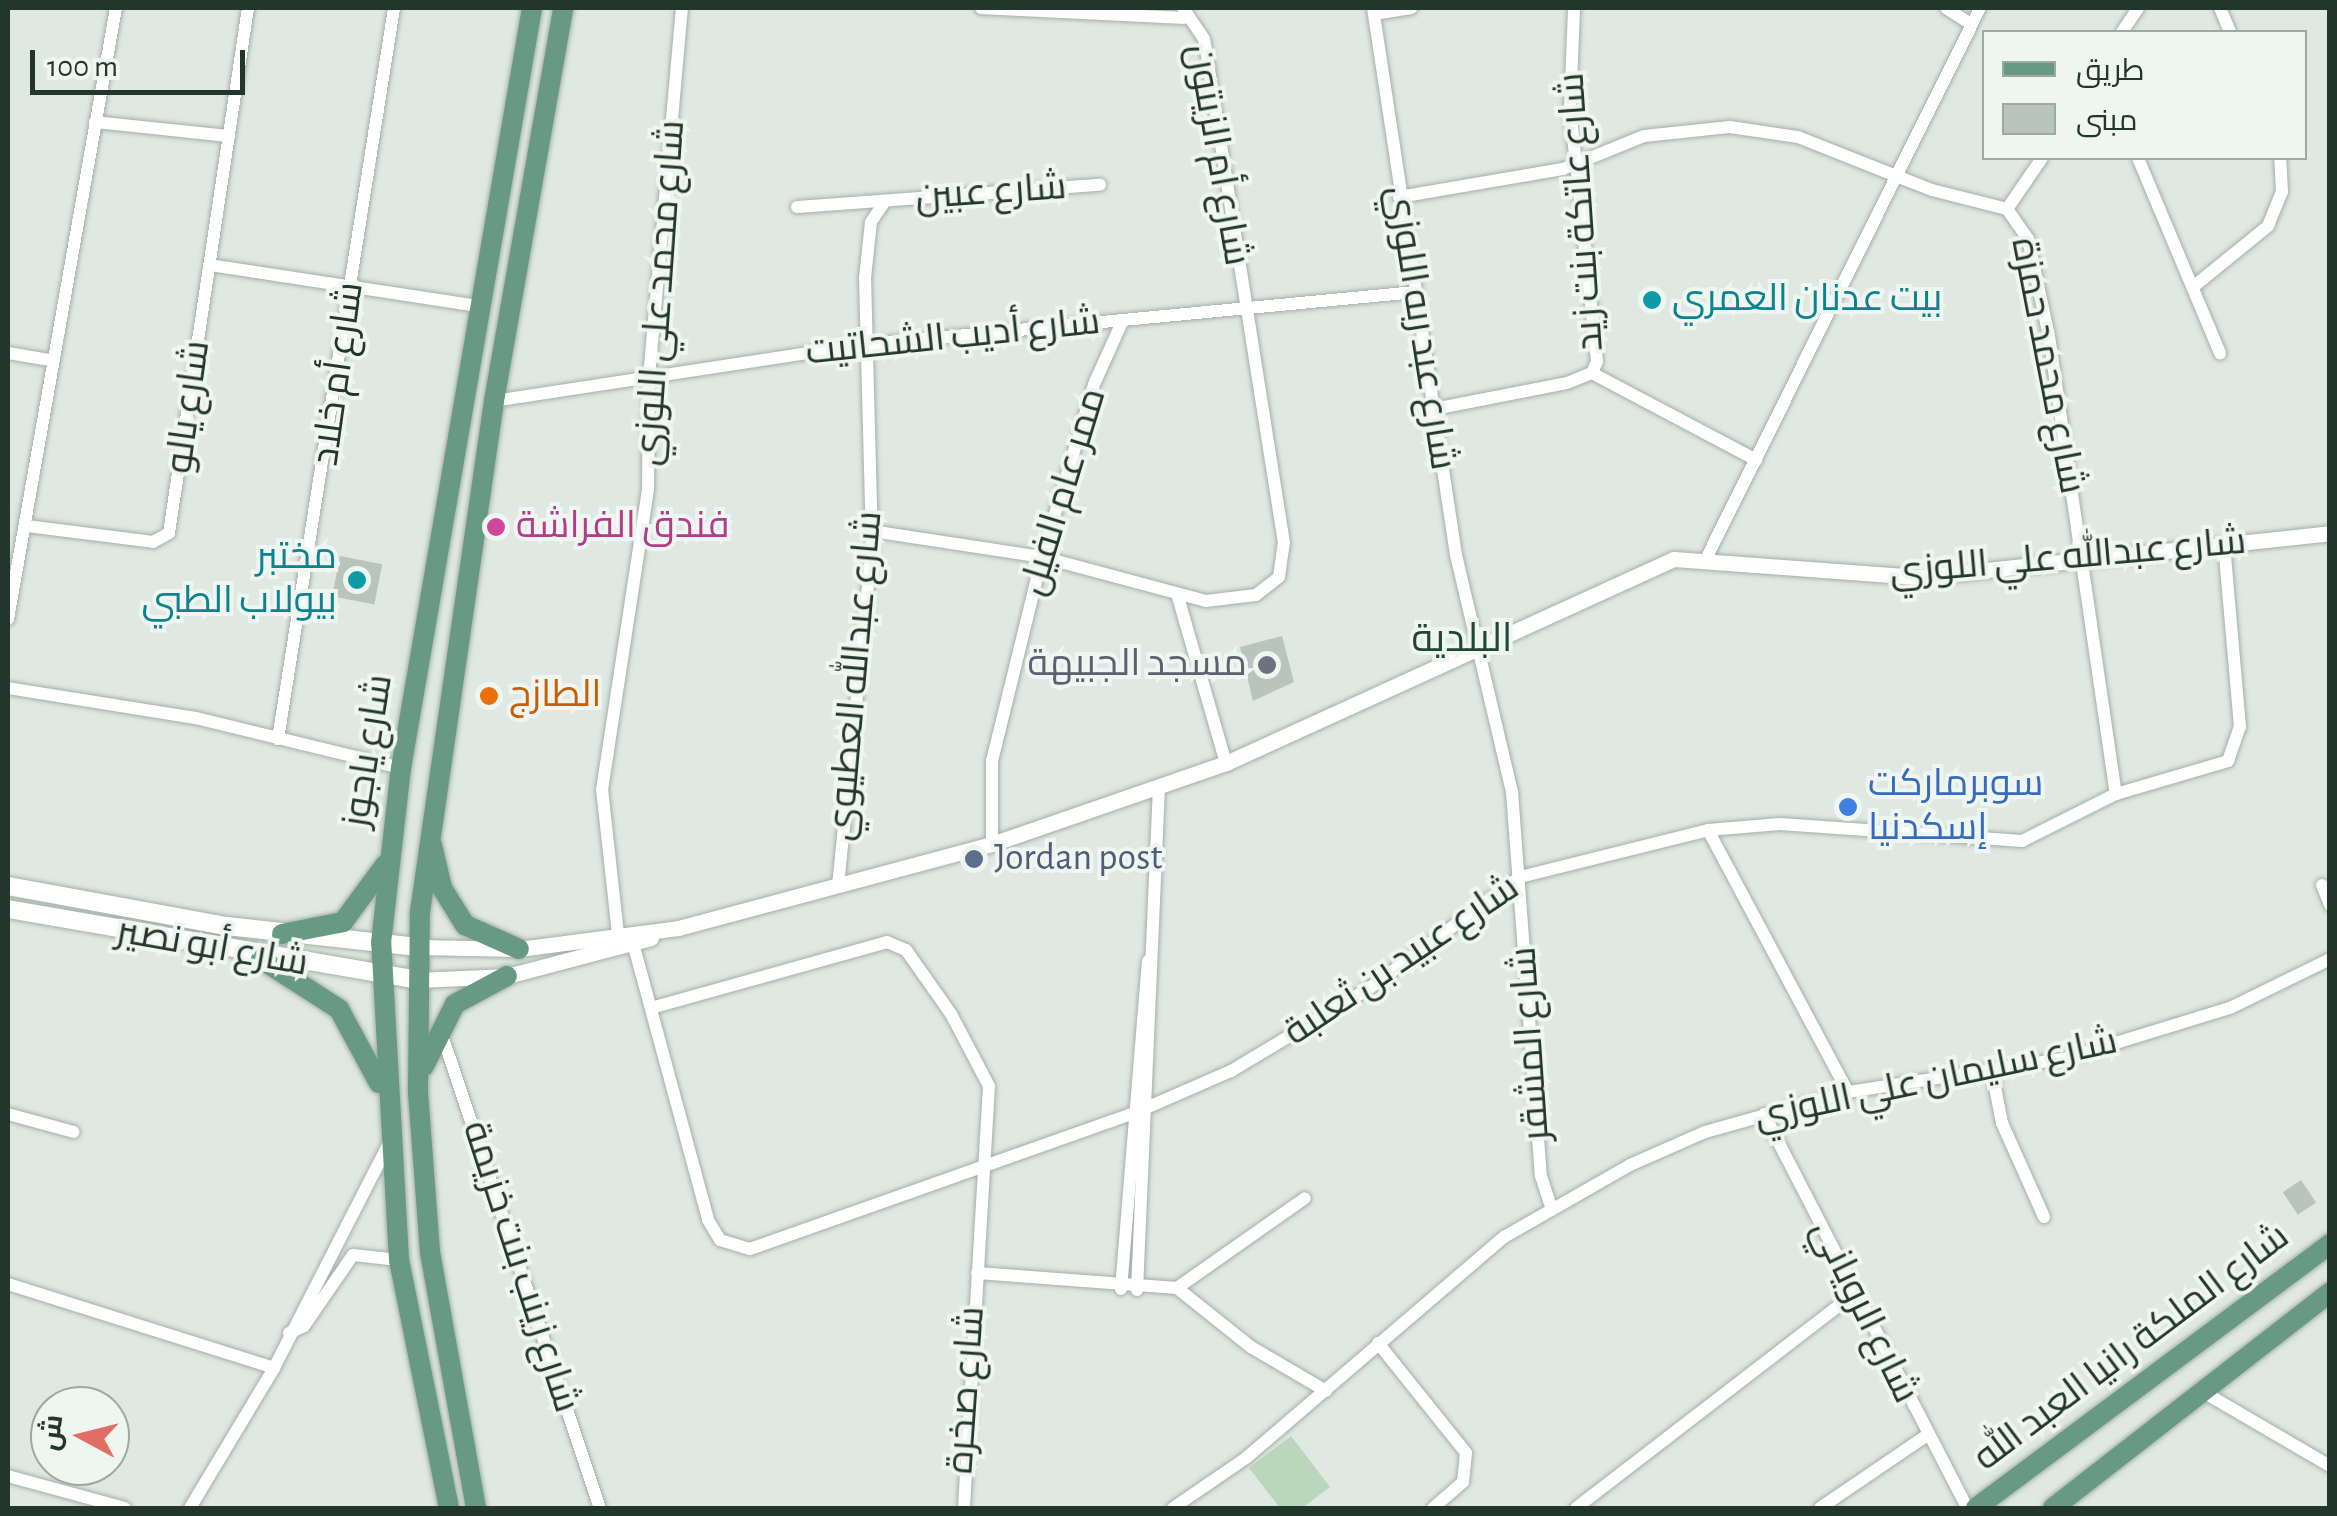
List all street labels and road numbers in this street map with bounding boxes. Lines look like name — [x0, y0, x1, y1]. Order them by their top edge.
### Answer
street label: شارع أم الزيتون — [1175, 41, 1259, 269]
street label: شارع عاتكة بنت زيد — [1550, 71, 1614, 353]
street label: شارع محمد علي اللوزي — [626, 119, 696, 467]
street label: شارع عبين — [914, 165, 1068, 221]
street label: شارع عبد ربه اللوزي — [1375, 183, 1465, 473]
street label: شارع محمد حمزة — [2000, 234, 2094, 498]
street label: شارع أم خلاد — [304, 279, 374, 469]
street label: شارع أديب الشحاتيت — [804, 300, 1102, 376]
street label: شارع يالو — [157, 338, 221, 476]
street label: ممر عام الفيل — [1011, 383, 1117, 601]
street label: شارع عبدالله العطيوي — [819, 509, 893, 843]
street label: شارع عبدالله علي اللوزي — [1888, 520, 2248, 596]
street label: شارع ياجوز — [334, 671, 404, 831]
street label: شارع عبيد بن ثعلبة — [1276, 866, 1528, 1056]
street label: شارع أبو نصير — [113, 909, 311, 987]
street label: شارع المشقر — [1501, 945, 1561, 1143]
street label: شارع سليمان علي اللوزي — [1750, 1019, 2122, 1141]
street label: شارع زينب بنت خزيمة — [451, 1116, 589, 1418]
street label: شارع الروياني — [1800, 1213, 1928, 1411]
street label: شارع الملكة رانيا العبد الله — [1965, 1215, 2299, 1481]
street label: شارع صخرة — [938, 1305, 996, 1475]

